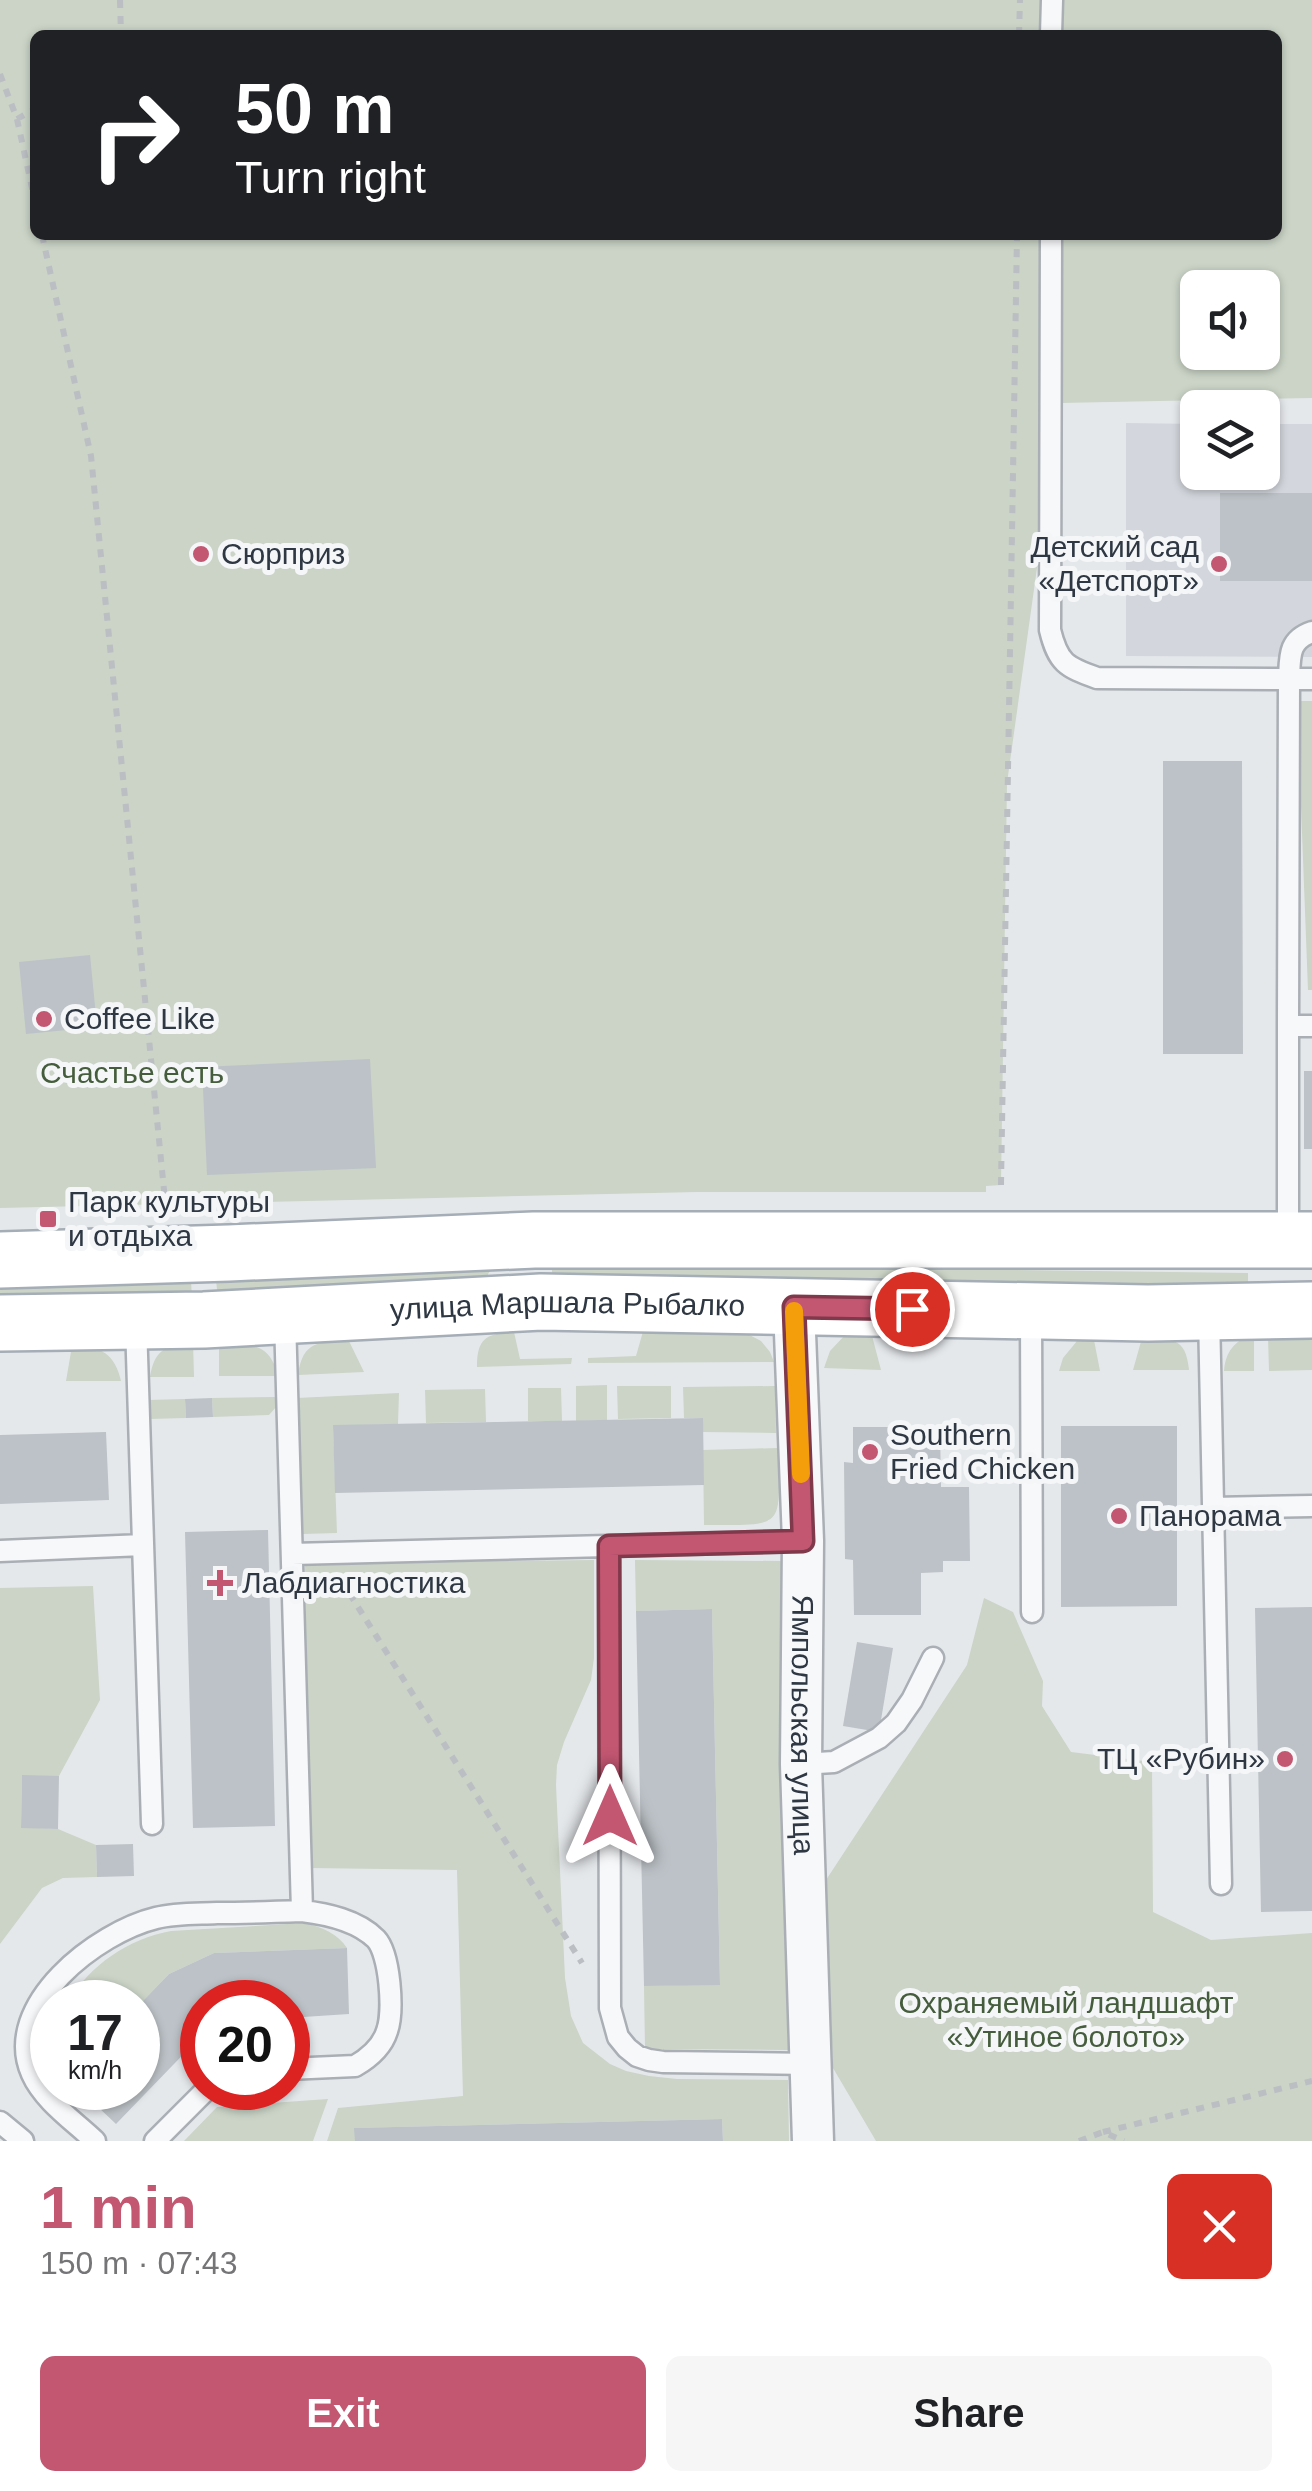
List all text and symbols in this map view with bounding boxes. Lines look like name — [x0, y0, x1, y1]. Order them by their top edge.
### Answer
icon: right — [70, 70, 200, 200]
text: 50 m — [235, 70, 395, 148]
text: Turn right — [235, 152, 426, 203]
map controls — [1180, 270, 1280, 490]
button: sound — [1180, 270, 1280, 370]
button: layers — [1180, 390, 1280, 490]
place label: Детский сад «Детспорт» — [1030, 530, 1199, 597]
place label: Сюрприз — [221, 537, 345, 570]
marker: Сюрприз — [190, 543, 212, 565]
marker: Детский сад «Детспорт» — [1208, 553, 1230, 575]
place label: Coffee Like — [64, 1002, 215, 1035]
marker: Coffee Like — [33, 1008, 55, 1030]
park label: Счастье есть — [40, 1056, 224, 1089]
place label: Парк культуры и отдыха — [68, 1185, 270, 1252]
marker: Парк культуры и отдыха — [37, 1208, 59, 1230]
pin — [870, 1267, 955, 1352]
icon: arrive — [885, 1282, 940, 1337]
street label: улица Маршала Рыбалко — [389, 1285, 745, 1326]
place label: Southern Fried Chicken — [890, 1418, 1075, 1485]
marker: Southern Fried Chicken — [859, 1441, 881, 1463]
place label: Панорама — [1139, 1499, 1281, 1532]
marker: Панорама — [1108, 1505, 1130, 1527]
place label: Лабдиагностика — [242, 1566, 466, 1599]
marker: Лабдиагностика — [207, 1570, 233, 1596]
street label: Ямпольская улица — [785, 1595, 821, 1856]
place label: ТЦ «Рубин» — [1097, 1742, 1265, 1775]
marker: ТЦ «Рубин» — [1274, 1748, 1296, 1770]
position arrow — [558, 1764, 662, 1868]
speed limit sign: 20 — [180, 1980, 310, 2110]
park label: Охраняемый ландшафт «Утиное болото» — [899, 1986, 1234, 2053]
text: 17 — [67, 2005, 123, 2061]
text: km/h — [68, 2056, 122, 2084]
text: 1 min — [40, 2174, 197, 2241]
button: close — [1167, 2174, 1272, 2279]
text: 150 m · 07:43 — [40, 2245, 237, 2281]
button: Exit — [40, 2356, 646, 2471]
button: Share — [666, 2356, 1272, 2471]

